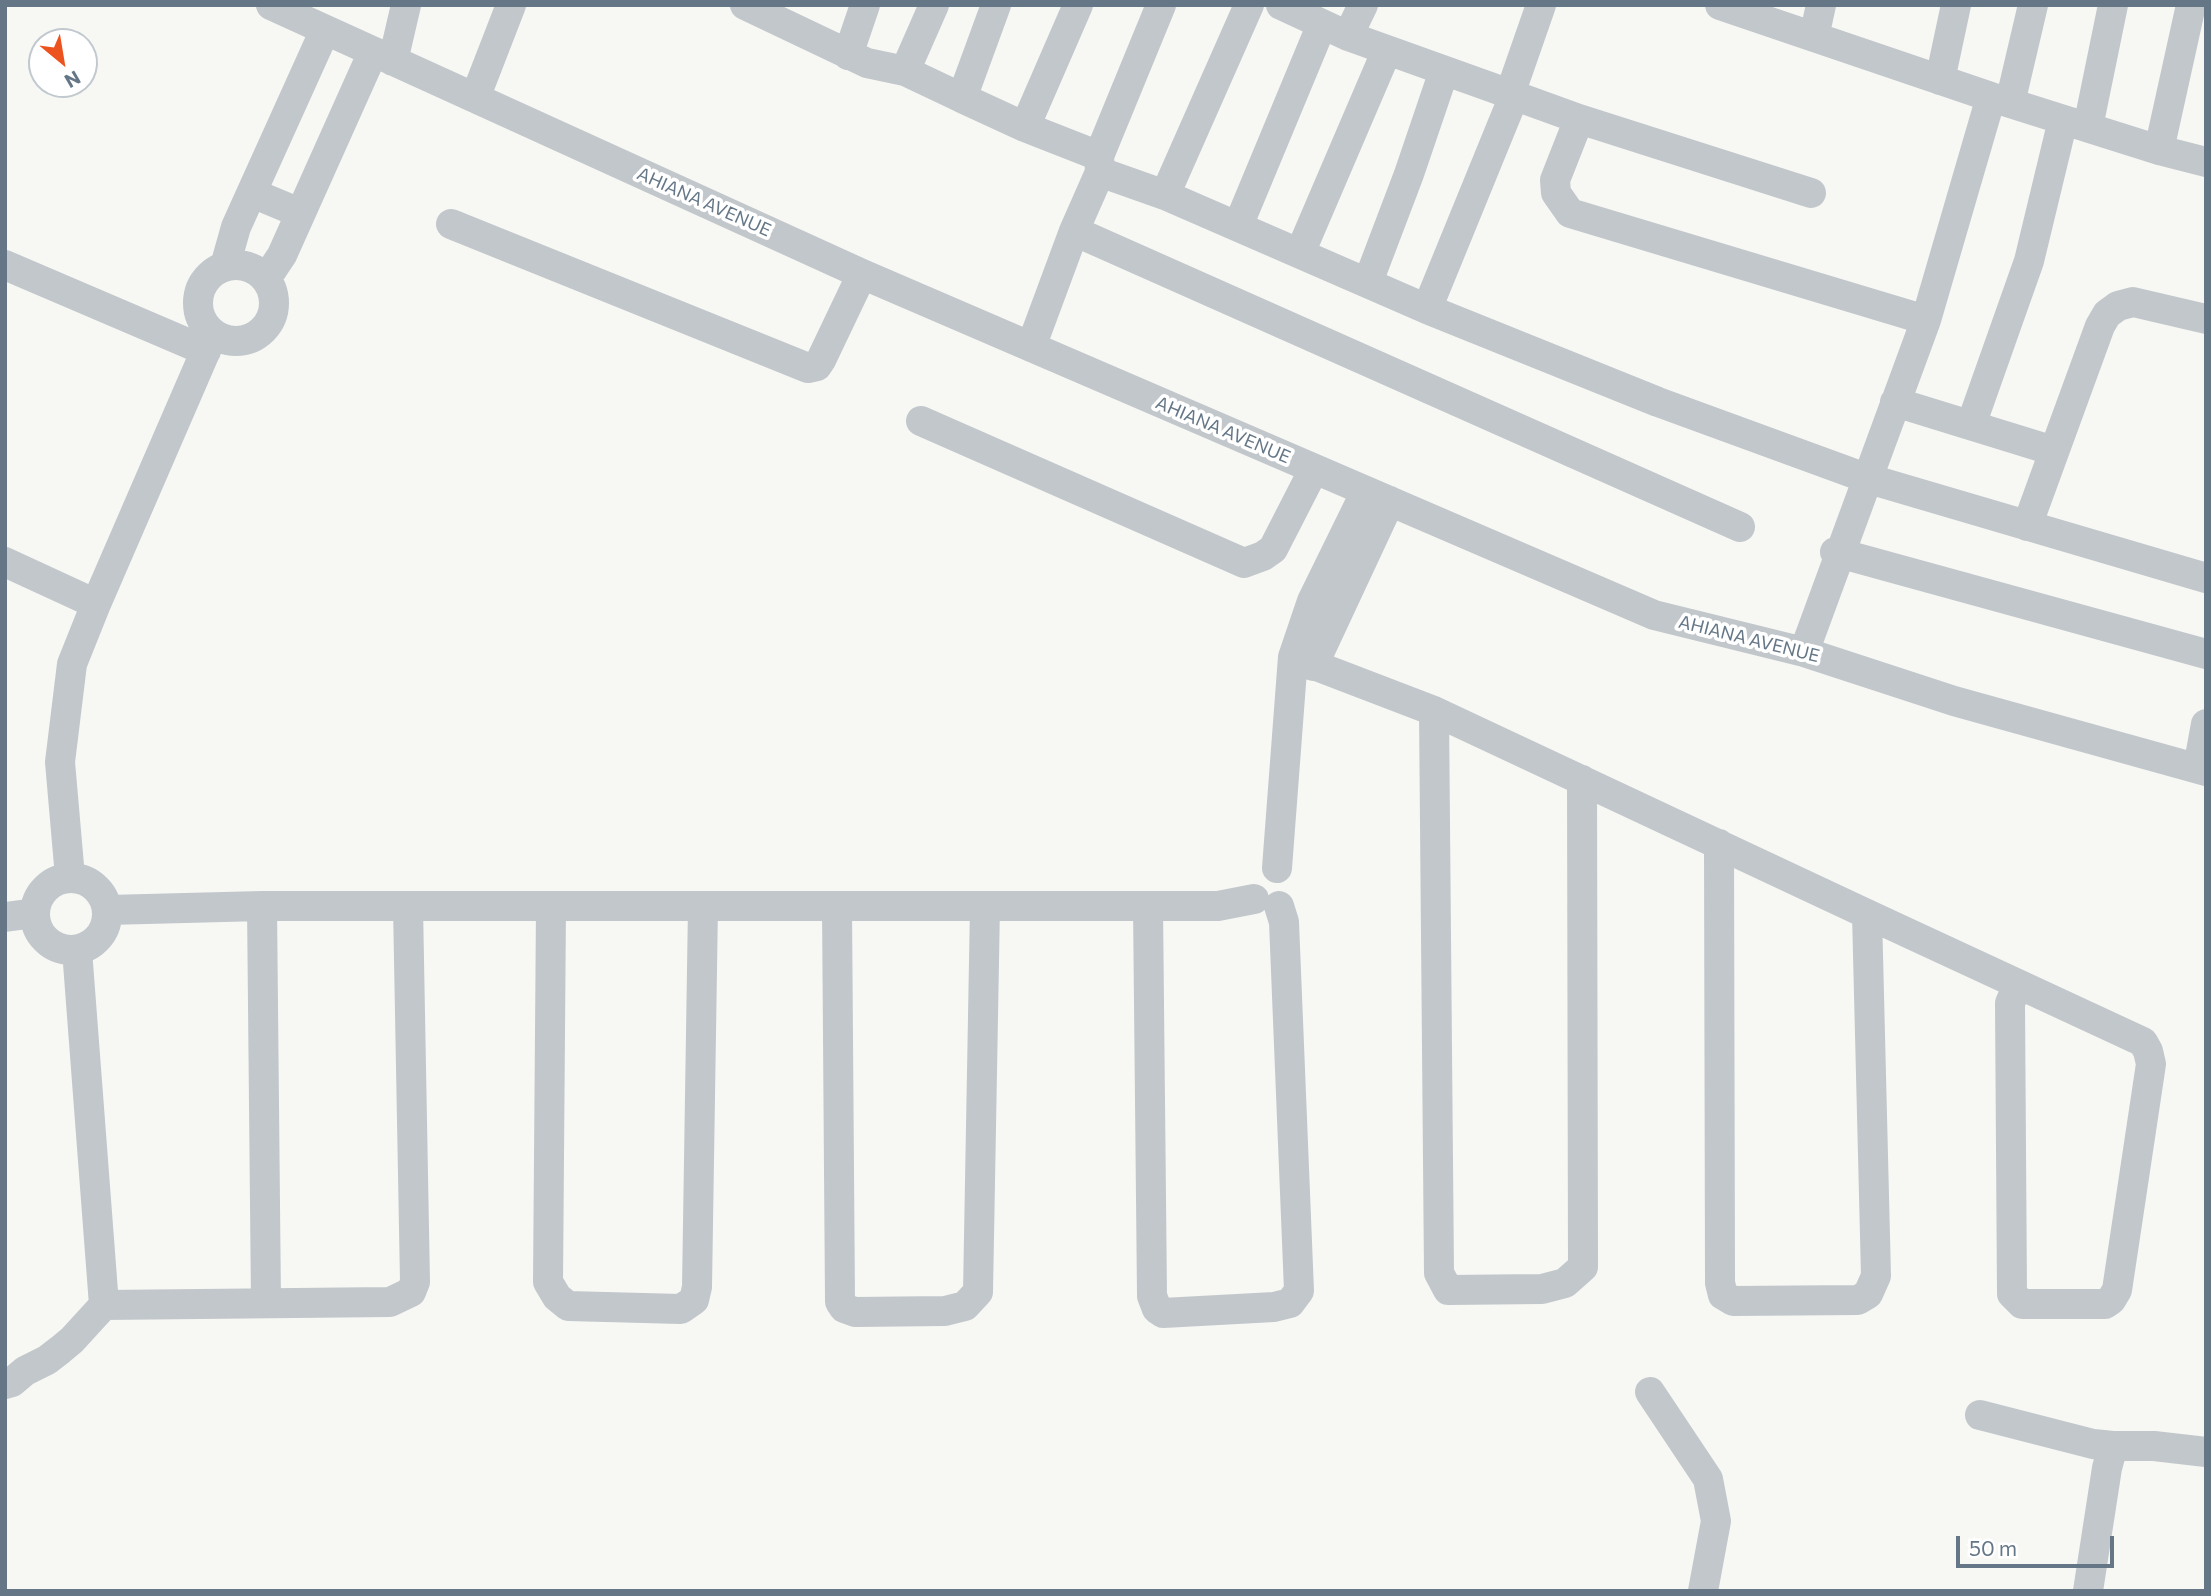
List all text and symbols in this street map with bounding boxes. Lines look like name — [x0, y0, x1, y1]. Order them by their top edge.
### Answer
north arrow — [28, 28, 98, 98]
text: N — [61, 66, 85, 93]
street label: AHIANA AVENUE — [634, 163, 774, 241]
street label: AHIANA AVENUE — [1152, 392, 1294, 468]
street label: AHIANA AVENUE — [1676, 611, 1822, 667]
scale bar — [1959, 1522, 2116, 1566]
text: 50 m — [1969, 1535, 2017, 1560]

